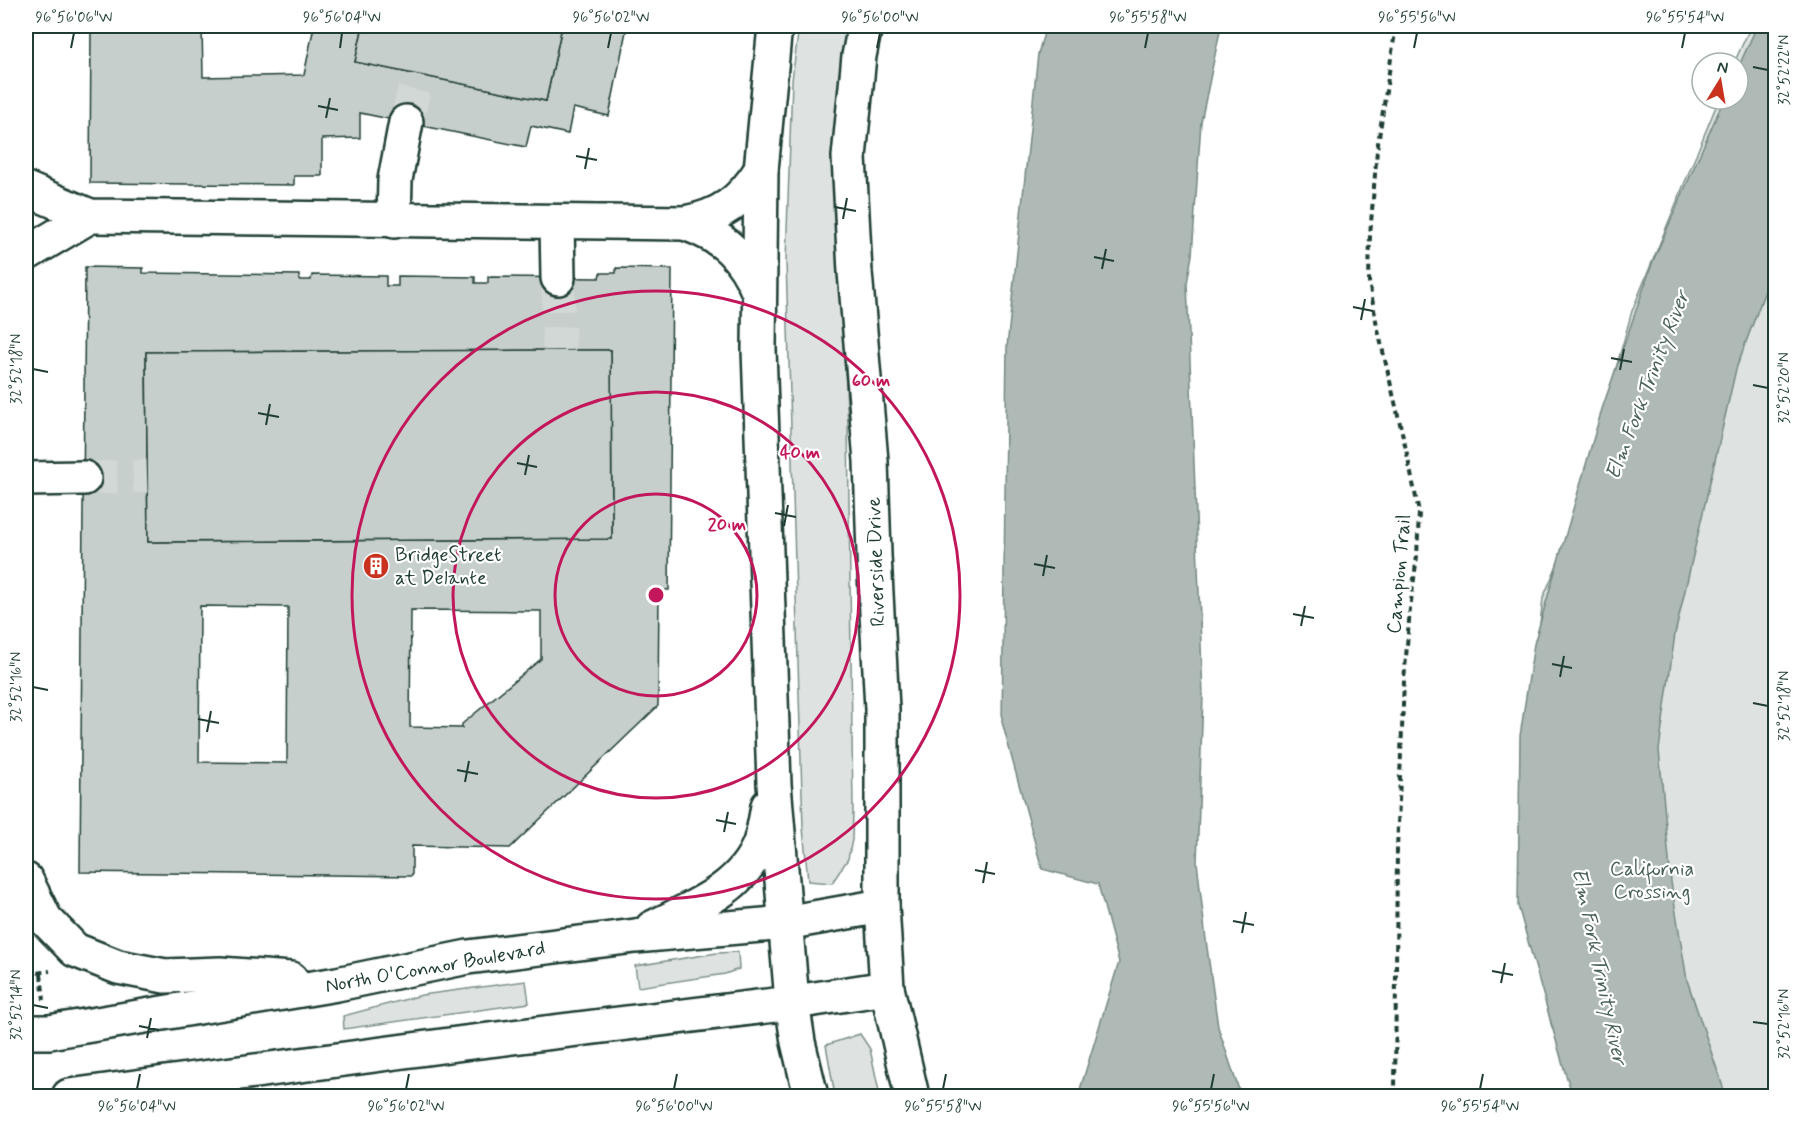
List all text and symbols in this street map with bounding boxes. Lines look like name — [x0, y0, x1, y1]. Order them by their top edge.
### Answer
text: 96°56'06"W — [36, 8, 112, 28]
text: 96°56'04"W — [303, 8, 381, 28]
text: 96°56'02"W — [573, 8, 649, 28]
text: 96°56'00"W — [841, 8, 919, 28]
text: 96°55'58"W — [1109, 8, 1187, 28]
text: 96°55'56"W — [1378, 8, 1456, 28]
text: 96°55'54"W — [1646, 8, 1724, 28]
text: 32°52'22"N — [1775, 35, 1795, 105]
north arrow — [1690, 51, 1750, 111]
text: N — [1715, 56, 1730, 79]
water label: Elm Fork Trinity River — [1599, 285, 1698, 484]
text: 32°52'18"N — [7, 334, 27, 404]
text: 32°52'20"N — [1775, 352, 1795, 424]
text: 60 m — [852, 369, 890, 393]
text: 40 m — [780, 441, 820, 465]
street label: Riverside Drive — [861, 497, 892, 627]
text: 20 m — [708, 513, 746, 537]
street label: Campion Trail — [1381, 513, 1418, 635]
place label: BridgeStreet at Delante — [395, 542, 502, 592]
building icon: BridgeStreet at Delante — [361, 551, 391, 581]
centre of rings — [646, 585, 666, 605]
text: 32°52'16"N — [7, 652, 27, 722]
text: 32°52'18"N — [1775, 671, 1795, 741]
park label: California Crossing — [1610, 856, 1694, 906]
water label: Elm Fork Trinity River — [1565, 865, 1634, 1069]
street label: North O'Connor Boulevard — [323, 935, 547, 1000]
text: 32°52'14"N — [7, 969, 27, 1041]
text: 32°52'16"N — [1775, 989, 1795, 1059]
text: 96°56'04"W — [98, 1097, 176, 1117]
text: 96°56'02"W — [368, 1097, 444, 1117]
text: 96°56'00"W — [635, 1097, 713, 1117]
text: 96°55'58"W — [904, 1097, 982, 1117]
text: 96°55'56"W — [1172, 1097, 1250, 1117]
text: 96°55'54"W — [1441, 1097, 1519, 1117]

